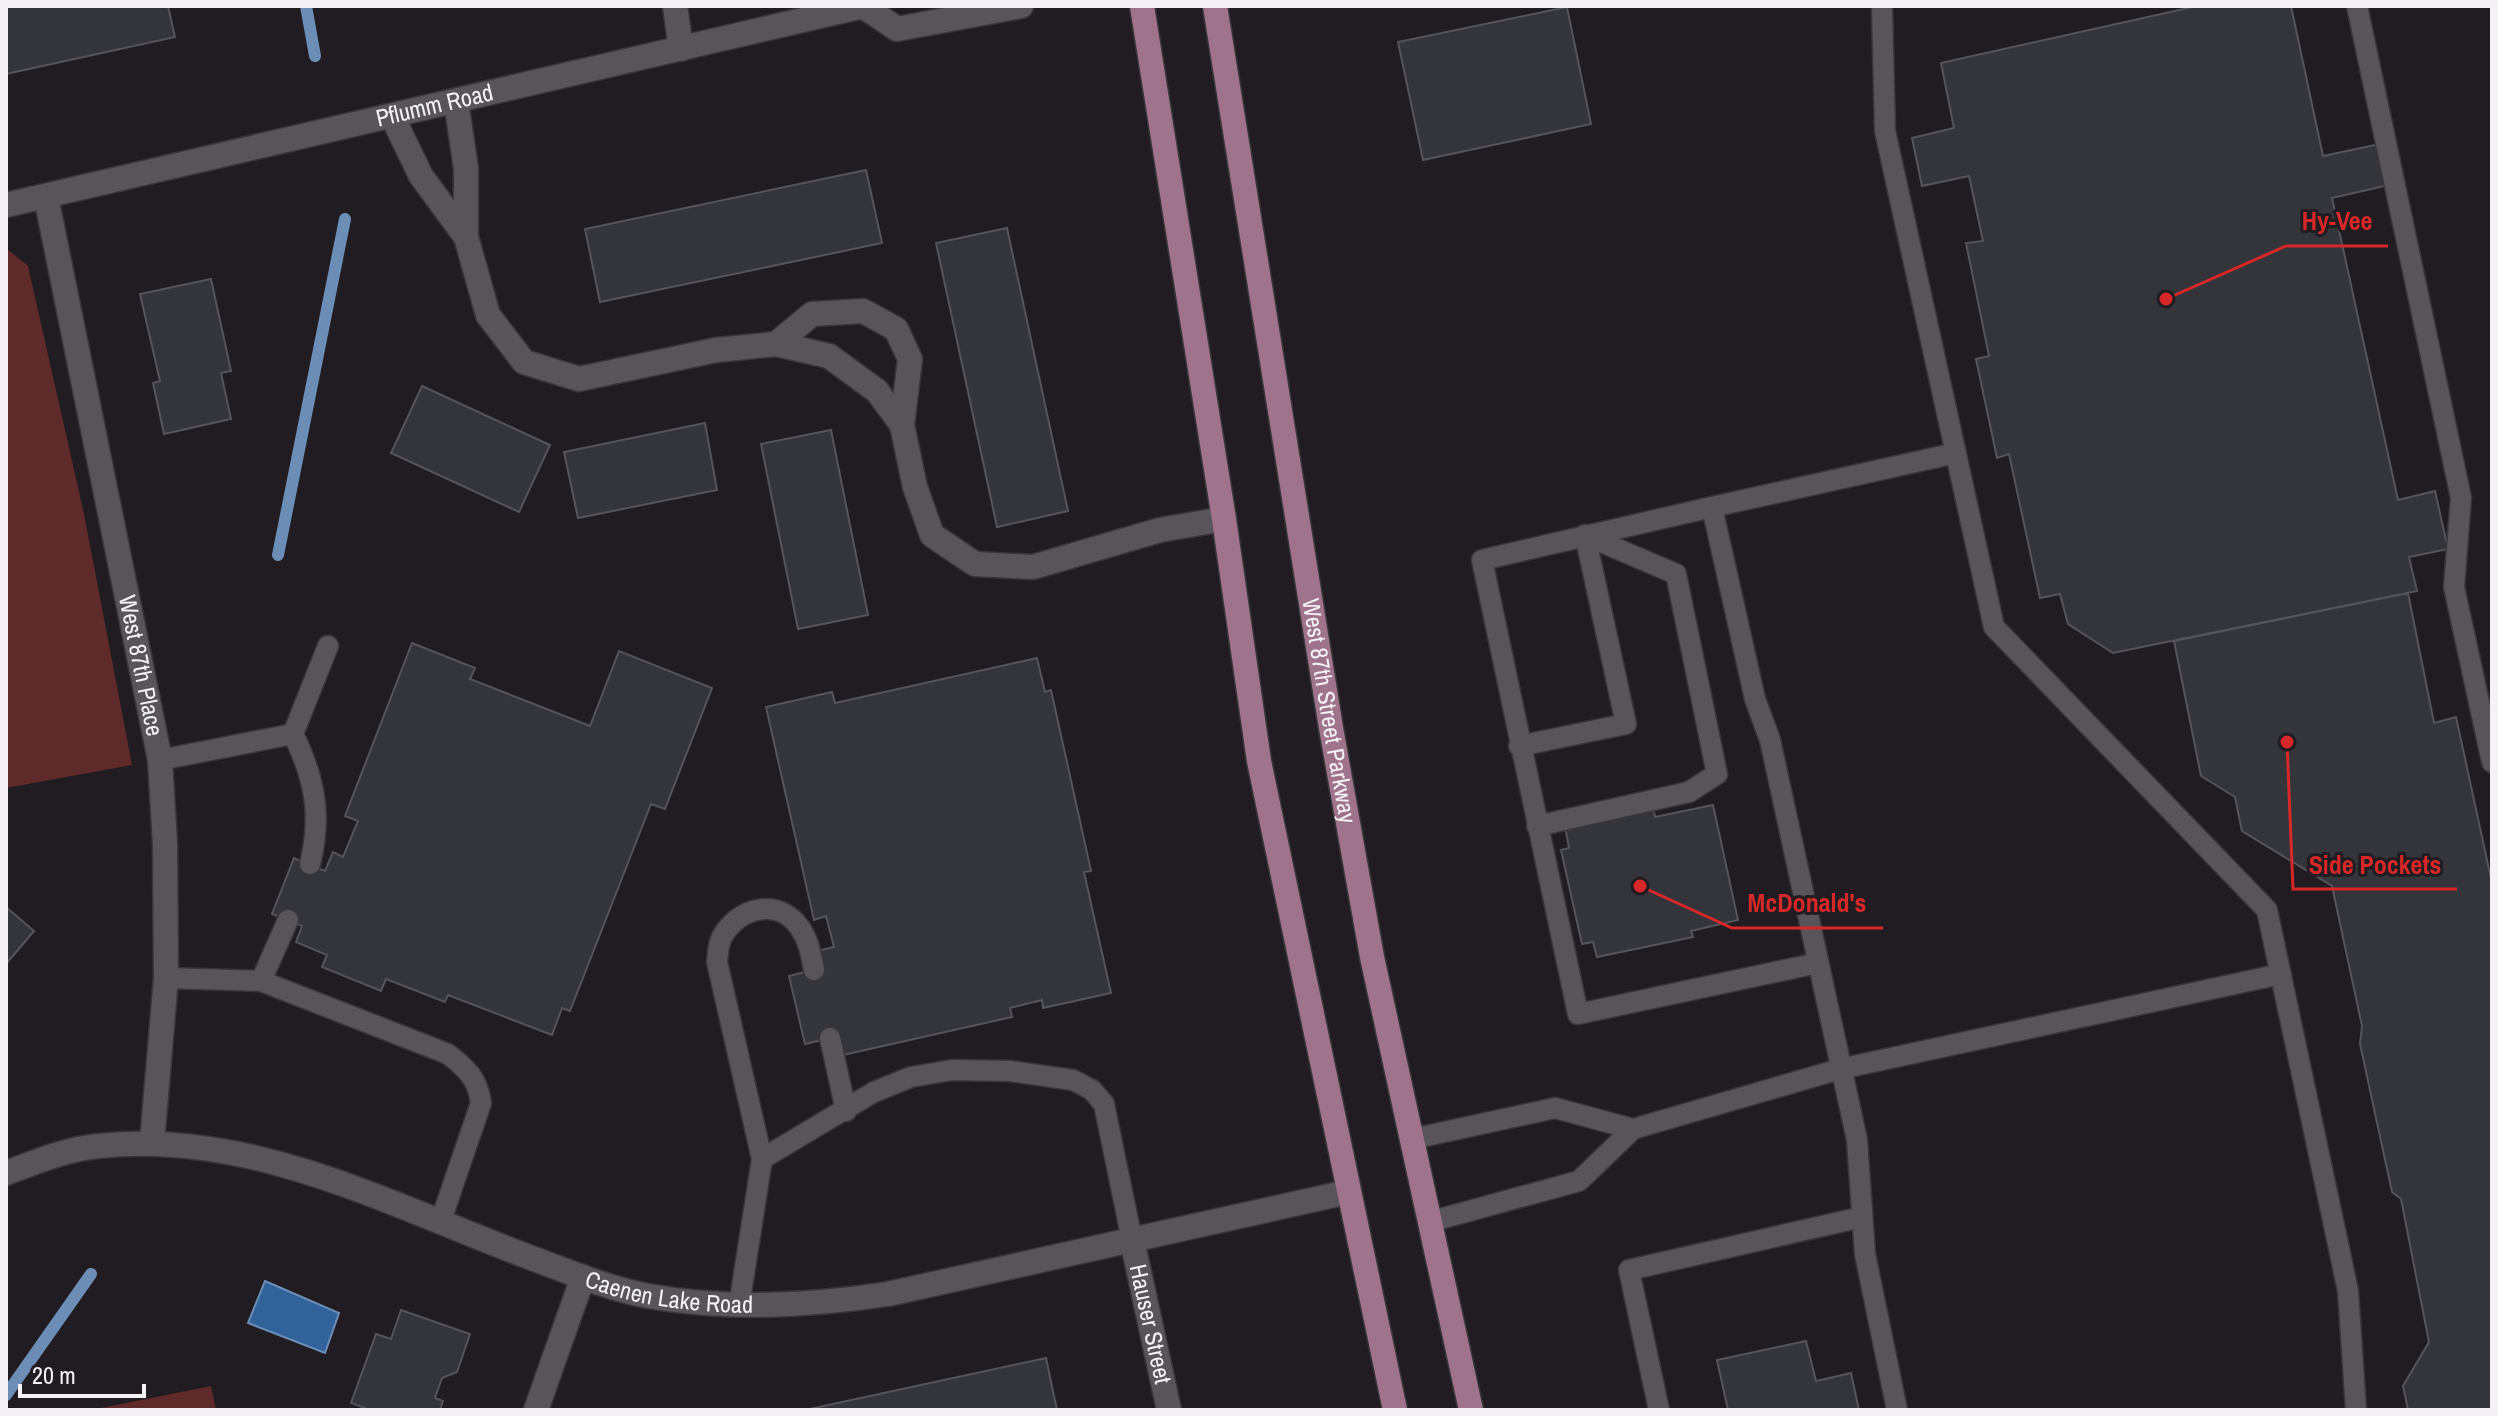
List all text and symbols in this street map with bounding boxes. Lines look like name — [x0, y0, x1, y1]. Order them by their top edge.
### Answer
street label: Pflumm Road — [373, 75, 496, 134]
callout: Hy-Vee — [2286, 196, 2388, 246]
text: Hy-Vee — [2302, 203, 2372, 238]
street label: West 87th Place — [112, 592, 172, 739]
street label: West 87th Street Parkway — [1295, 596, 1365, 826]
callout: Side Pockets — [2293, 839, 2457, 889]
text: Side Pockets — [2309, 847, 2441, 882]
callout: McDonald's — [1732, 878, 1883, 928]
text: McDonald's — [1748, 885, 1866, 920]
street label: Hauser Street — [1123, 1261, 1180, 1387]
street label: Caenen Lake Road — [581, 1262, 753, 1320]
scale bar — [20, 1348, 144, 1398]
text: 20 m — [32, 1359, 76, 1391]

